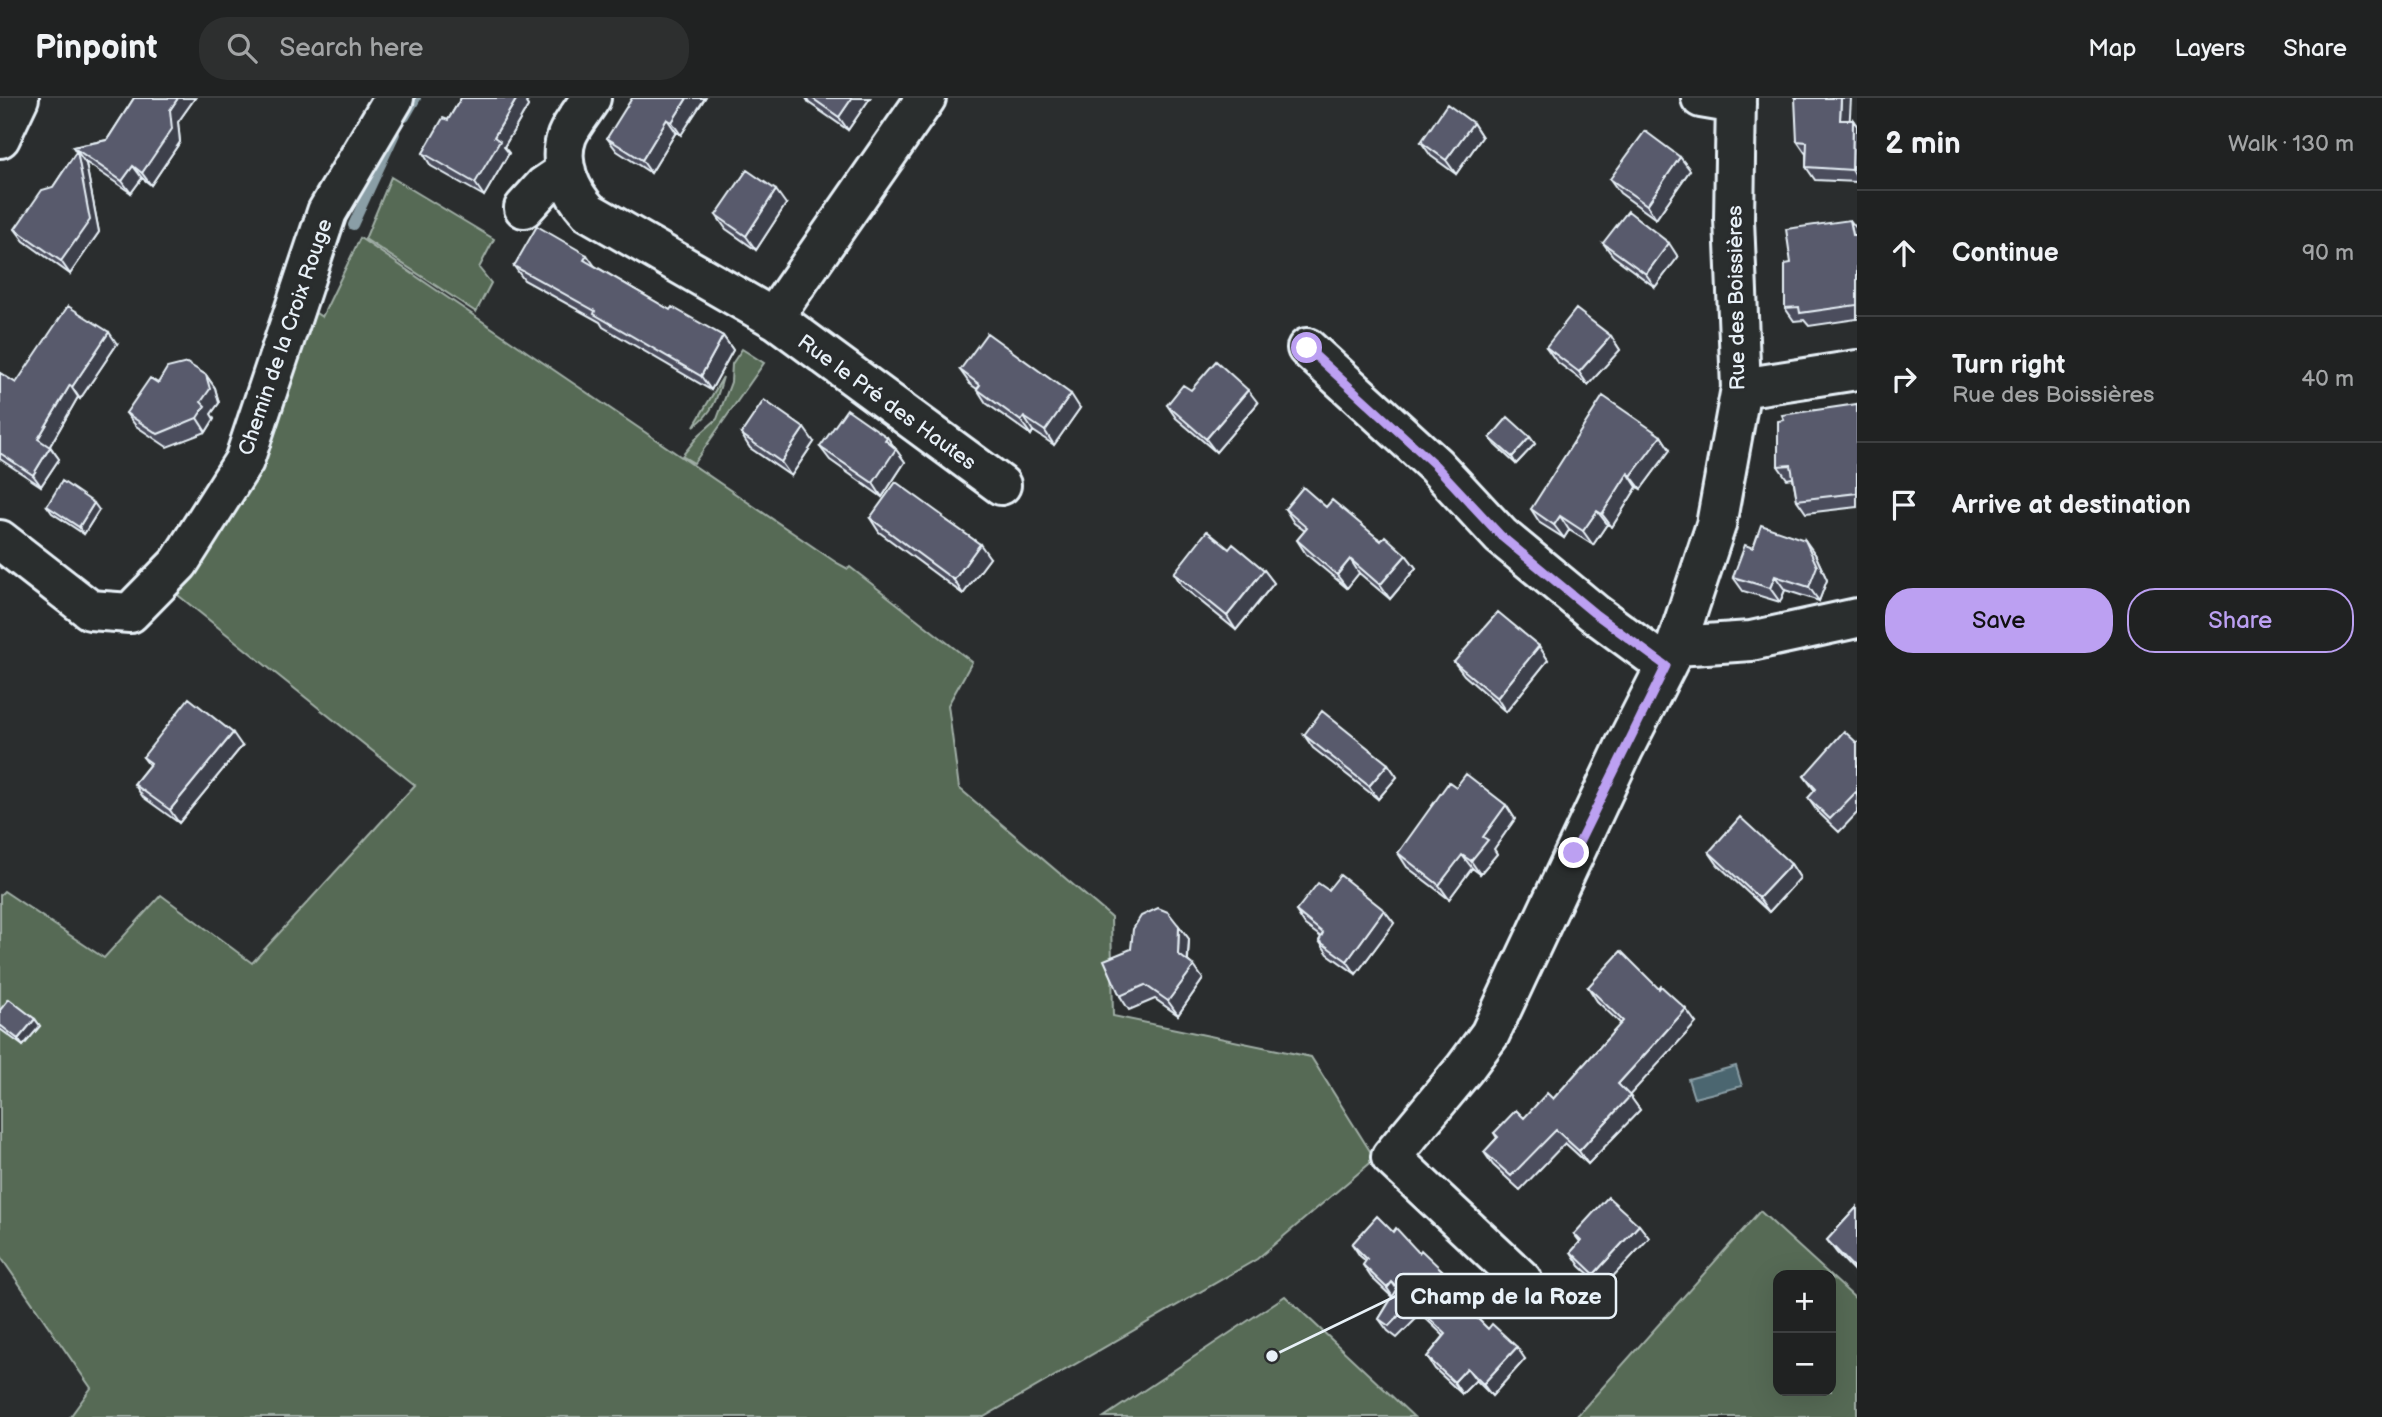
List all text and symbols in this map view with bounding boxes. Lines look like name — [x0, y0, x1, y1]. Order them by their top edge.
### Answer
search box — [199, 17, 689, 80]
text: Pinpoint — [35, 28, 157, 68]
icon: search — [223, 29, 261, 67]
text: Search here — [279, 33, 423, 64]
text: Map — [2088, 34, 2136, 63]
text: Layers — [2174, 34, 2245, 63]
text: Share — [2283, 34, 2347, 63]
text: 2 min — [1885, 126, 1961, 162]
text: Walk · 130 m — [2228, 130, 2354, 158]
street label: Rue des Boissières — [1722, 205, 1751, 391]
street label: Chemin de la Croix Rouge — [233, 216, 338, 459]
icon: ahead — [1885, 234, 1923, 272]
text: Continue — [1952, 238, 2059, 269]
text: 90 m — [2302, 239, 2354, 267]
street label: Rue le Pré des Hautes — [793, 329, 981, 475]
route start — [1291, 332, 1322, 363]
text: Turn right — [1952, 350, 2065, 381]
icon: right — [1885, 360, 1923, 398]
text: 40 m — [2301, 365, 2354, 393]
text: Rue des Boissières — [1952, 381, 2155, 409]
icon: arrive — [1885, 486, 1923, 524]
text: Arrive at destination — [1952, 490, 2191, 521]
button: Save — [1885, 588, 2113, 653]
button: Share — [2127, 588, 2354, 653]
route end — [1558, 837, 1589, 868]
map controls — [1773, 1270, 1836, 1396]
button: + — [1773, 1270, 1836, 1333]
callout: Champ de la Roze — [1396, 1274, 1616, 1318]
text: Champ de la Roze — [1410, 1283, 1602, 1311]
button: − — [1773, 1333, 1836, 1396]

